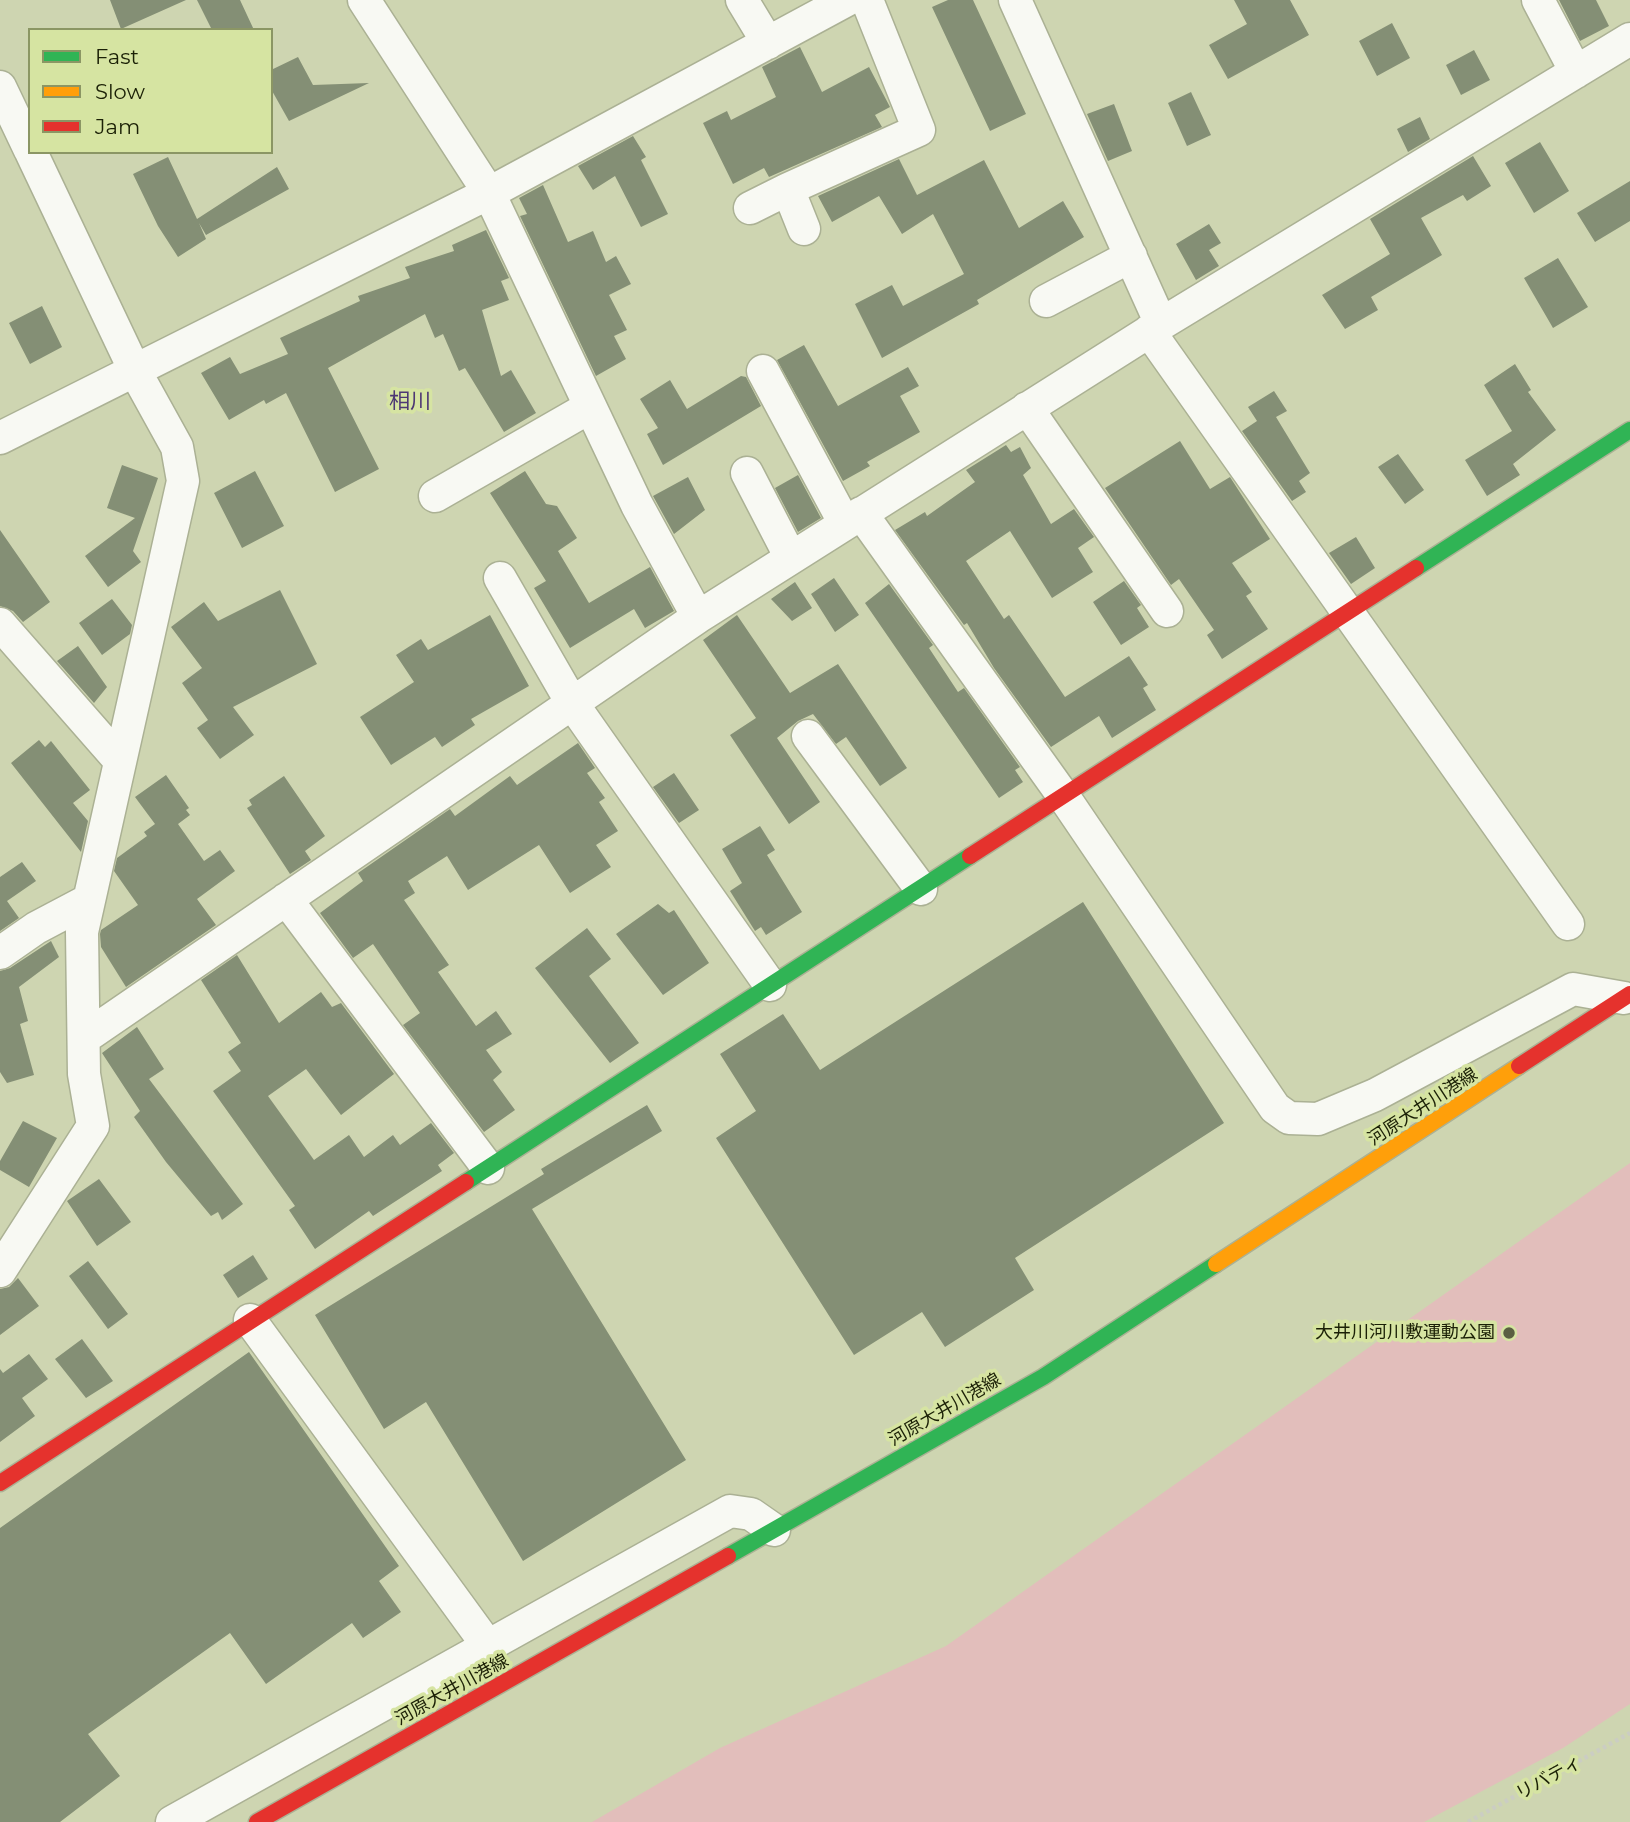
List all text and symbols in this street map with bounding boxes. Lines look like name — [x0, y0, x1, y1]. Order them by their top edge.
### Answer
legend — [28, 28, 273, 154]
text: Fast — [95, 44, 139, 69]
text: Slow — [95, 79, 145, 104]
text: Jam — [95, 114, 140, 139]
district label: 相川 — [389, 389, 431, 415]
street label: 河原大井川港線 — [1364, 1064, 1482, 1150]
place label: 大井川河川敷運動公園 — [1315, 1322, 1495, 1344]
marker: 大井川河川敷運動公園 — [1501, 1325, 1517, 1341]
street label: 河原大井川港線 — [885, 1369, 1005, 1451]
street label: 河原大井川港線 — [392, 1650, 512, 1730]
street label: リバティ — [1512, 1751, 1586, 1805]

